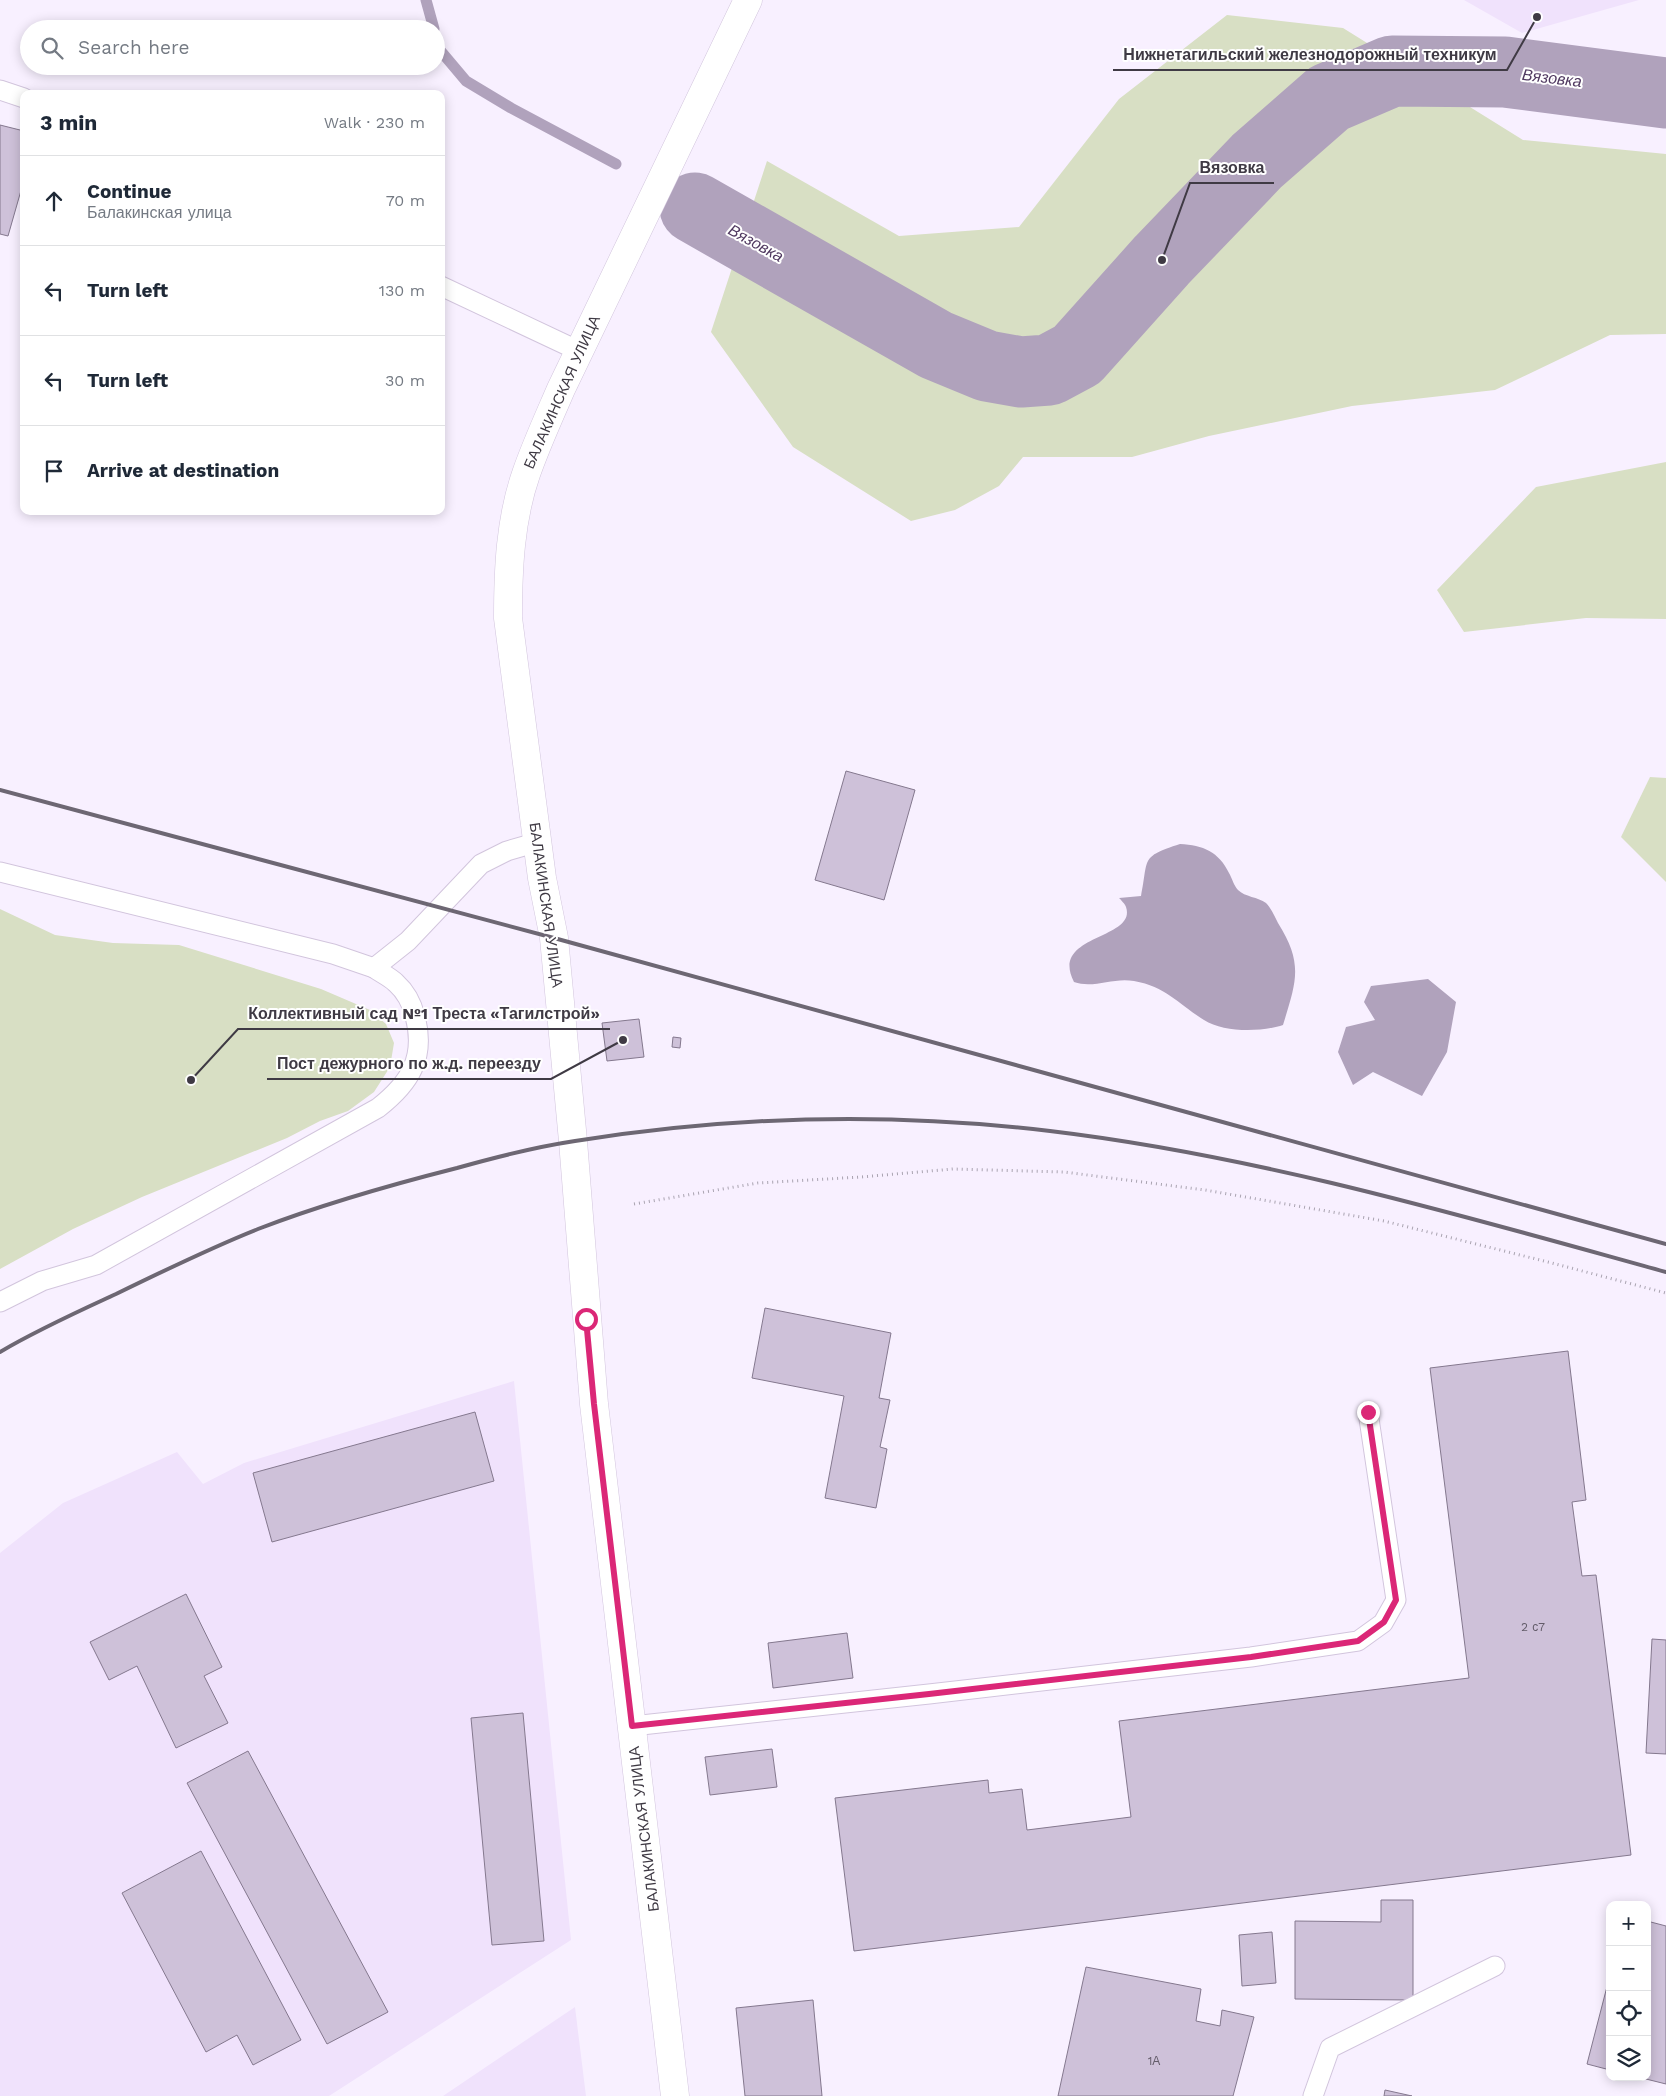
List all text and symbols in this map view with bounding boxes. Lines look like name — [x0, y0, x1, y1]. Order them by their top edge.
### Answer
search box — [20, 20, 445, 75]
icon: search — [38, 34, 66, 62]
text: Search here — [78, 36, 189, 59]
callout: Нижнетагильский железнодорожный техникум — [1113, 39, 1507, 70]
text: Нижнетагильский железнодорожный техникум — [1123, 45, 1497, 64]
water label: Вязовка — [1521, 65, 1583, 91]
text: 3 min — [40, 110, 97, 135]
text: Walk · 230 m — [324, 113, 425, 132]
callout: Вязовка — [1190, 152, 1274, 183]
text: Вязовка — [1200, 158, 1265, 177]
text: Continue — [87, 180, 171, 203]
icon: ahead — [40, 187, 68, 215]
text: 70 m — [386, 191, 425, 210]
text: Балакинская улица — [87, 203, 232, 222]
water label: Вязовка — [725, 220, 787, 266]
icon: left — [40, 277, 68, 305]
text: Turn left — [87, 279, 168, 302]
text: 130 m — [379, 281, 425, 300]
street label: БАЛАКИНСКАЯ УЛИЦА — [520, 312, 604, 472]
icon: left — [40, 367, 68, 395]
text: Turn left — [87, 369, 168, 392]
text: 30 m — [385, 371, 425, 390]
icon: arrive — [40, 457, 68, 485]
text: Arrive at destination — [87, 459, 279, 482]
street label: БАЛАКИНСКАЯ УЛИЦА — [526, 821, 566, 989]
callout: Коллективный сад №1 Треста «Тагилстрой» — [238, 998, 610, 1029]
text: Коллективный сад №1 Треста «Тагилстрой» — [248, 1004, 600, 1023]
callout: Пост дежурного по ж.д. переезду — [267, 1048, 551, 1079]
text: Пост дежурного по ж.д. переезду — [277, 1054, 541, 1073]
route start — [575, 1308, 598, 1331]
route end — [1357, 1401, 1380, 1424]
house number: 2 с7 — [1521, 1620, 1545, 1634]
street label: БАЛАКИНСКАЯ УЛИЦА — [625, 1745, 663, 1913]
map controls — [1606, 1901, 1651, 2081]
button: + — [1606, 1901, 1651, 1946]
button: − — [1606, 1946, 1651, 1991]
button: locate — [1606, 1991, 1651, 2036]
button: layers — [1606, 2036, 1651, 2081]
house number: 1А — [1148, 2054, 1160, 2068]

